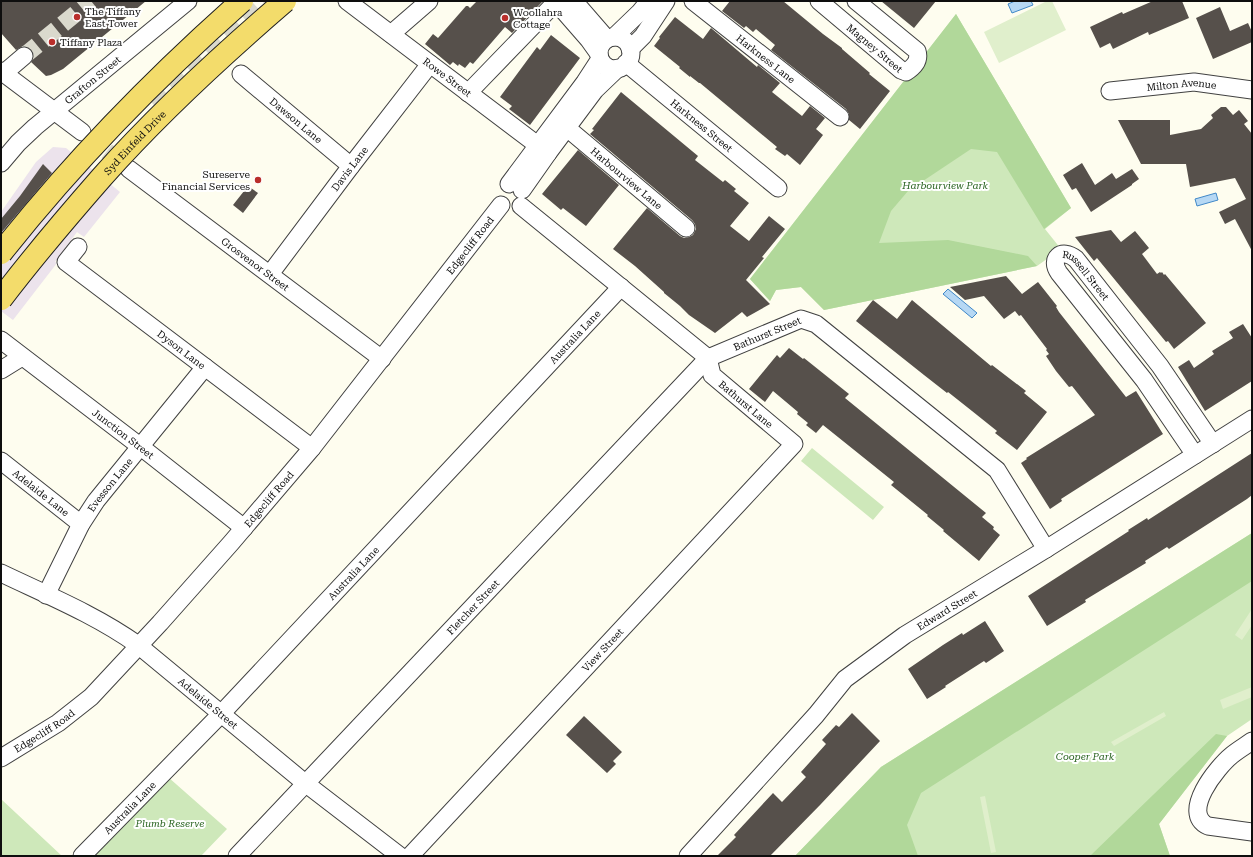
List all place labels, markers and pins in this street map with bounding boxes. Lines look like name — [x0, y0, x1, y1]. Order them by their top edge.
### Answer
place label: The Tiffany East Tower — [85, 6, 141, 29]
place label: Woollahra Cottage — [513, 7, 563, 30]
marker: The Tiffany East Tower — [72, 12, 82, 22]
marker: Woollahra Cottage — [500, 13, 510, 23]
marker: Tiffany Plaza — [47, 37, 57, 47]
place label: Tiffany Plaza — [60, 37, 123, 48]
place label: Sureserve Financial Services — [162, 169, 250, 192]
marker: Sureserve Financial Services — [253, 175, 263, 185]

